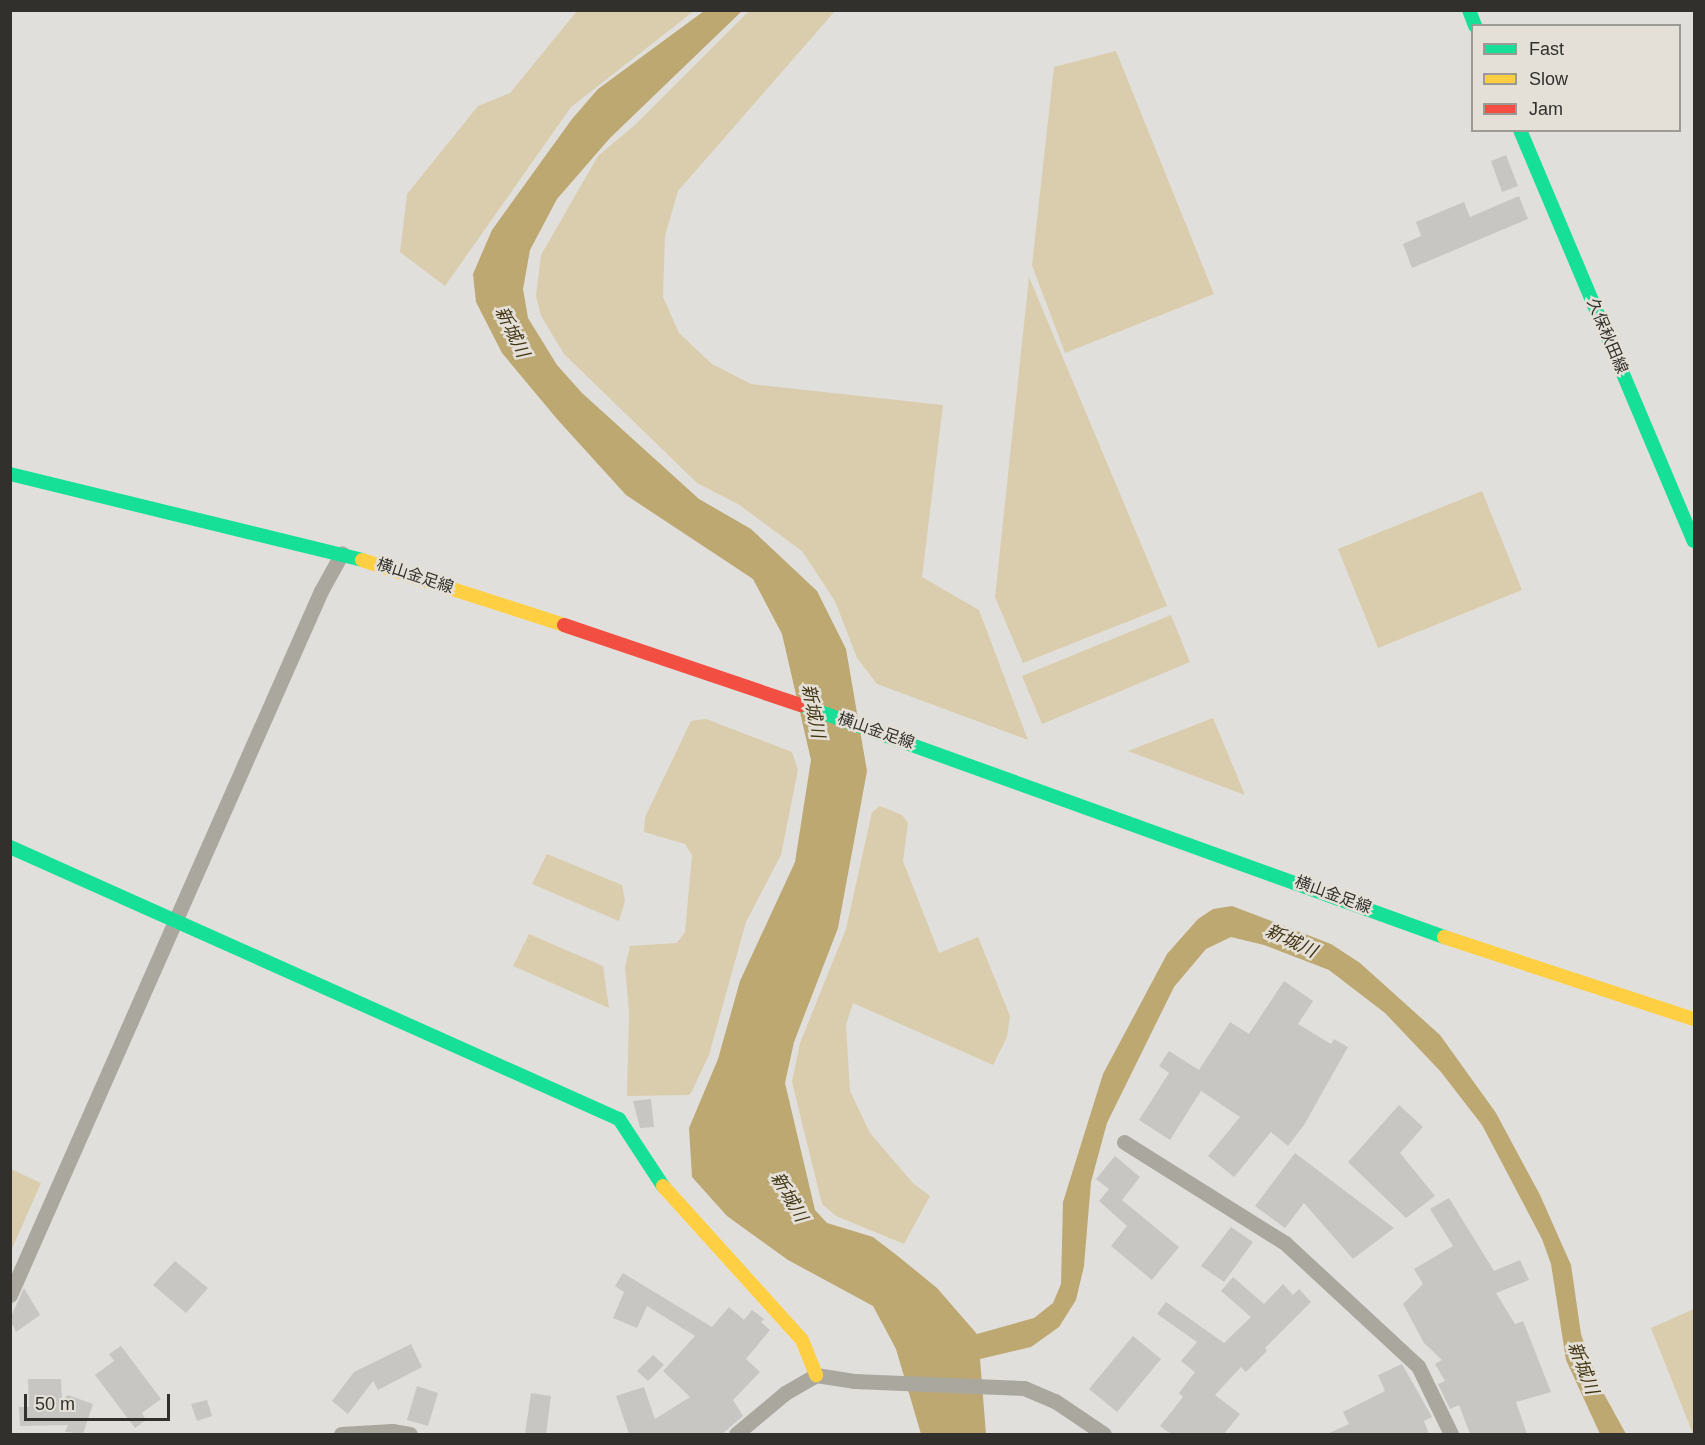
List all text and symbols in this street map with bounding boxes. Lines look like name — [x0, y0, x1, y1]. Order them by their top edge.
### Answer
legend — [1471, 24, 1681, 132]
text: Fast — [1529, 39, 1564, 59]
text: Slow — [1529, 69, 1568, 89]
text: Jam — [1529, 99, 1563, 119]
street label: 久保秋田線 — [1583, 295, 1631, 377]
water label: 新城川 — [490, 303, 534, 361]
street label: 横山金足線 — [374, 555, 456, 597]
water label: 新城川 — [797, 682, 829, 740]
street label: 横山金足線 — [835, 709, 917, 753]
street label: 横山金足線 — [1292, 872, 1374, 918]
water label: 新城川 — [1262, 920, 1320, 962]
water label: 新城川 — [766, 1168, 812, 1226]
water label: 新城川 — [1563, 1339, 1603, 1397]
scale bar — [27, 1382, 172, 1420]
text: 50 m — [35, 1394, 75, 1414]

